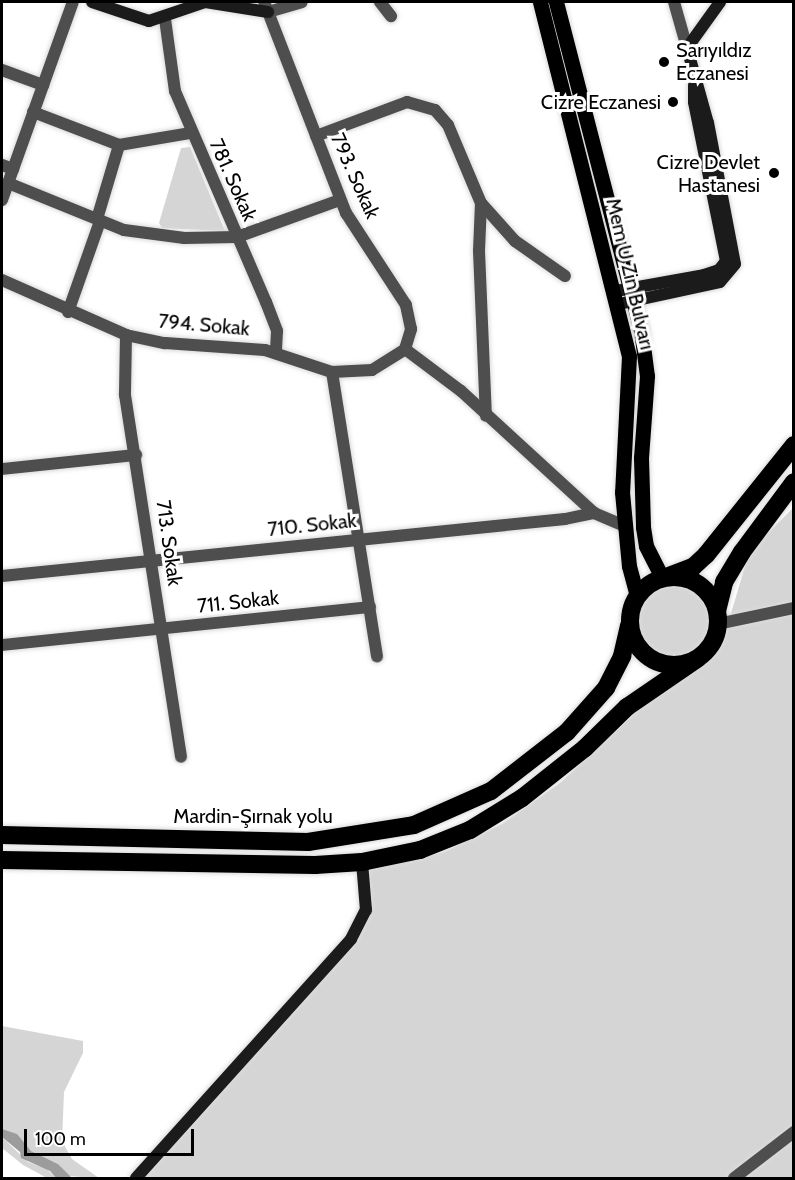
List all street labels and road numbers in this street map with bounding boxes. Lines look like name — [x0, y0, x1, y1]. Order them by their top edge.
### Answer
street label: 793. Sokak — [326, 130, 384, 222]
street label: 781. Sokak — [204, 135, 262, 225]
street label: Mem U Zin Bulvarı — [601, 196, 659, 352]
street label: 794. Sokak — [157, 309, 251, 341]
street label: 713. Sokak — [151, 499, 187, 587]
street label: 710. Sokak — [267, 508, 357, 542]
street label: 711. Sokak — [196, 586, 280, 618]
street label: Mardin-Şırnak yolu — [173, 804, 333, 828]

